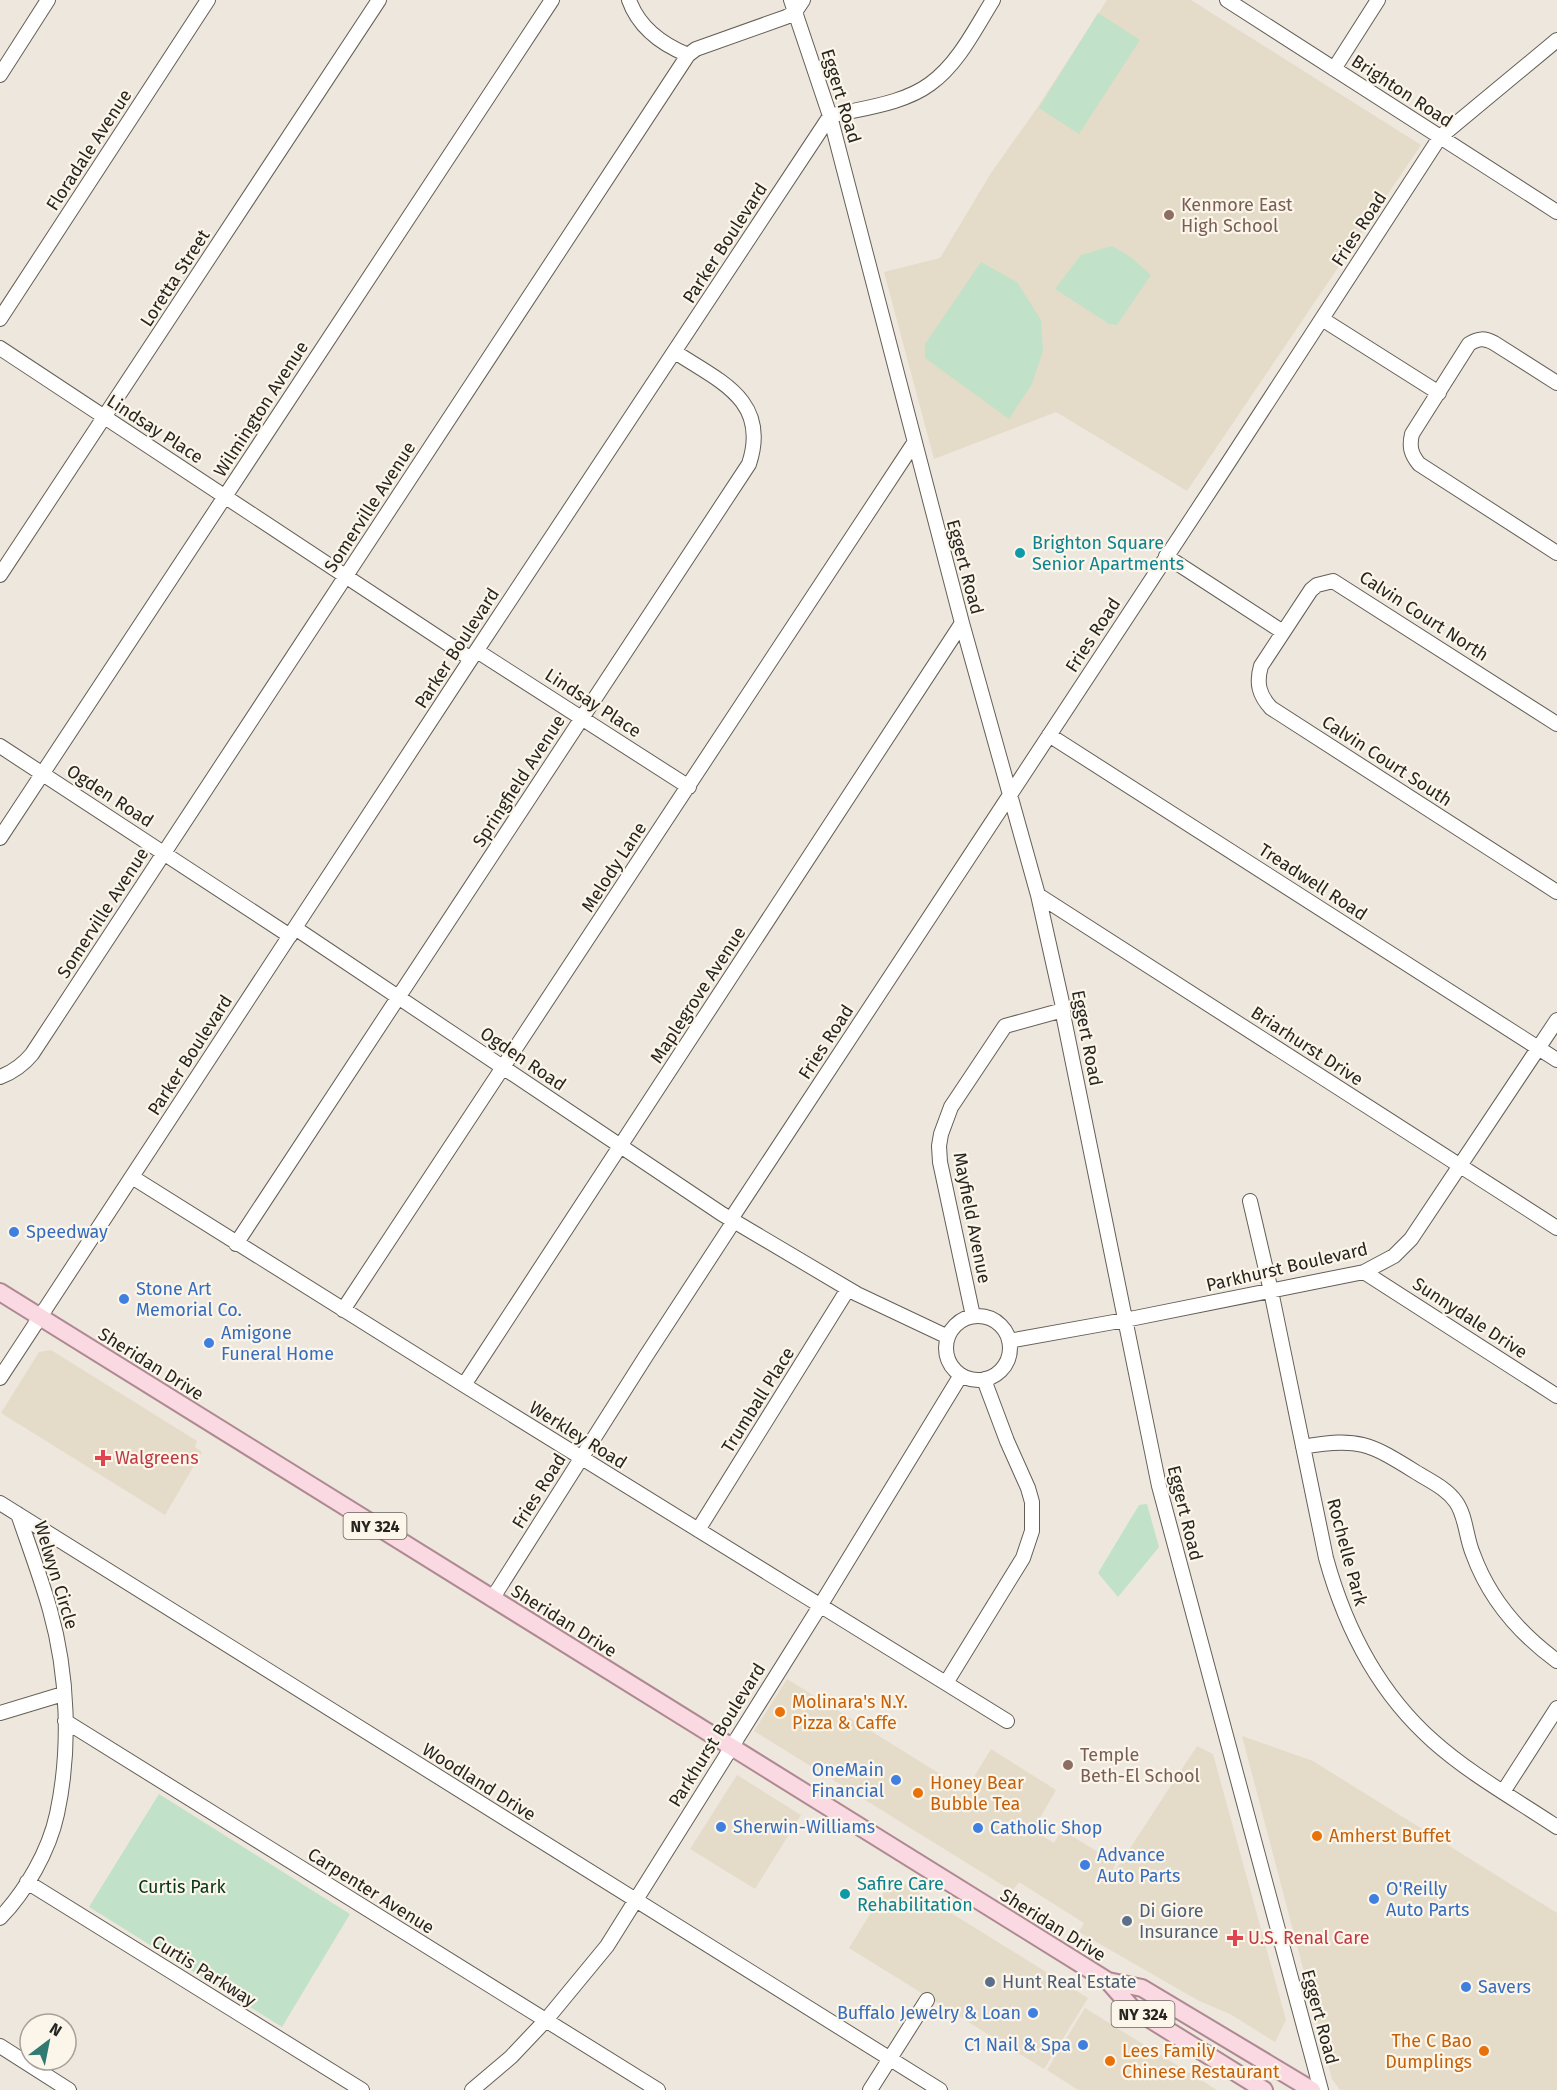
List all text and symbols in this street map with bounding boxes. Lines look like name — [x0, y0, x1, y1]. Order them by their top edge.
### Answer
street label: Eggert Road — [816, 46, 866, 146]
street label: Brighton Road — [1347, 50, 1457, 132]
street label: Floradale Avenue — [42, 85, 136, 215]
street label: Parker Boulevard — [678, 179, 772, 307]
street label: Fries Road — [1327, 187, 1391, 271]
place label: Kenmore East High School — [1181, 194, 1293, 237]
marker: Kenmore East High School — [1162, 208, 1176, 222]
street label: Loretta Street — [135, 225, 215, 331]
street label: Wilmington Avenue — [209, 337, 313, 481]
street label: Lindsay Place — [103, 390, 207, 468]
street label: Somerville Avenue — [320, 438, 420, 576]
street label: Eggert Road — [942, 517, 988, 617]
place label: Brighton Square Senior Apartments — [1032, 532, 1184, 575]
marker: Brighton Square Senior Apartments — [1013, 546, 1027, 560]
street label: Calvin Court North — [1355, 566, 1493, 666]
street label: Parker Boulevard — [410, 584, 504, 712]
street label: Fries Road — [1061, 593, 1125, 677]
street label: Lindsay Place — [541, 664, 645, 742]
street label: Springfield Avenue — [468, 711, 570, 851]
street label: Calvin Court South — [1318, 711, 1456, 811]
street label: Ogden Road — [63, 760, 157, 832]
street label: Melody Lane — [577, 818, 651, 916]
street label: Treadwell Road — [1255, 839, 1371, 925]
street label: Somerville Avenue — [53, 844, 153, 982]
street label: Maplegrove Avenue — [646, 922, 750, 1068]
street label: Eggert Road — [1067, 988, 1107, 1088]
street label: Parker Boulevard — [143, 991, 237, 1119]
street label: Fries Road — [794, 1000, 858, 1084]
street label: Briarhurst Drive — [1247, 1002, 1367, 1090]
street label: Ogden Road — [476, 1022, 570, 1096]
street label: Mayfield Avenue — [949, 1151, 995, 1285]
place label: Speedway — [26, 1221, 108, 1243]
marker: Speedway — [7, 1225, 21, 1239]
street label: Parkhurst Boulevard — [1204, 1238, 1370, 1296]
street label: Sunnydale Drive — [1408, 1273, 1532, 1363]
place label: Stone Art Memorial Co. — [136, 1278, 242, 1321]
marker: Stone Art Memorial Co. — [117, 1292, 131, 1306]
place label: Amigone Funeral Home — [221, 1322, 334, 1365]
street label: Sheridan Drive — [94, 1323, 208, 1405]
marker: Amigone Funeral Home — [202, 1336, 216, 1350]
street label: Trumball Place — [717, 1343, 799, 1457]
street label: Werkley Road — [525, 1396, 631, 1474]
place label: Walgreens — [115, 1447, 199, 1469]
street label: Fries Road — [507, 1449, 571, 1533]
marker: Walgreens — [96, 1451, 110, 1465]
street label: Eggert Road — [1163, 1463, 1207, 1563]
street label: Rochelle Park — [1322, 1496, 1372, 1609]
road number: NY 324 — [344, 1513, 406, 1539]
street label: Welwyn Circle — [29, 1518, 83, 1632]
street label: Sheridan Drive — [507, 1580, 621, 1662]
street label: Parkhurst Boulevard — [664, 1659, 770, 1811]
place label: Molinara's N.Y. Pizza & Caffe — [792, 1691, 908, 1734]
marker: Molinara's N.Y. Pizza & Caffe — [773, 1705, 787, 1719]
street label: Woodland Drive — [418, 1738, 540, 1826]
place label: Temple Beth-El School — [1080, 1744, 1200, 1787]
marker: Temple Beth-El School — [1061, 1758, 1075, 1772]
place label: OneMain Financial — [811, 1759, 884, 1802]
place label: Honey Bear Bubble Tea — [930, 1772, 1024, 1815]
marker: OneMain Financial — [889, 1773, 903, 1787]
marker: Honey Bear Bubble Tea — [911, 1786, 925, 1800]
place label: Sherwin-Williams — [733, 1816, 875, 1838]
place label: Catholic Shop — [990, 1817, 1103, 1839]
marker: Sherwin-Williams — [714, 1820, 728, 1834]
marker: Catholic Shop — [971, 1821, 985, 1835]
place label: Amherst Buffet — [1329, 1825, 1452, 1847]
marker: Amherst Buffet — [1310, 1829, 1324, 1843]
street label: Carpenter Avenue — [304, 1843, 438, 1939]
place label: Advance Auto Parts — [1097, 1844, 1180, 1887]
marker: Advance Auto Parts — [1078, 1858, 1092, 1872]
place label: Safire Care Rehabilitation — [857, 1873, 973, 1916]
park label: Curtis Park — [138, 1876, 226, 1898]
place label: O'Reilly Auto Parts — [1386, 1878, 1469, 1921]
street label: Sheridan Drive — [996, 1884, 1110, 1966]
marker: Safire Care Rehabilitation — [838, 1887, 852, 1901]
marker: O'Reilly Auto Parts — [1367, 1892, 1381, 1906]
place label: Di Giore Insurance — [1139, 1900, 1218, 1943]
marker: Di Giore Insurance — [1120, 1914, 1134, 1928]
place label: U.S. Renal Care — [1248, 1927, 1370, 1949]
marker: U.S. Renal Care — [1226, 1929, 1244, 1947]
street label: Curtis Parkway — [148, 1930, 260, 2012]
street label: Eggert Road — [1297, 1967, 1343, 2067]
place label: Hunt Real Estate — [1002, 1971, 1137, 1993]
marker: Hunt Real Estate — [983, 1975, 997, 1989]
place label: Savers — [1478, 1976, 1531, 1998]
marker: Savers — [1459, 1980, 1473, 1994]
road number: NY 324 — [1112, 2001, 1174, 2027]
place label: Buffalo Jewelry & Loan — [837, 2002, 1021, 2024]
marker: Buffalo Jewelry & Loan — [1026, 2006, 1040, 2020]
north arrow — [18, 2012, 78, 2072]
text: N — [46, 2019, 65, 2041]
place label: The C Bao Dumplings — [1385, 2030, 1472, 2073]
place label: C1 Nail & Spa — [964, 2034, 1071, 2056]
marker: C1 Nail & Spa — [1076, 2038, 1090, 2052]
place label: Lees Family Chinese Restaurant — [1122, 2040, 1280, 2083]
marker: The C Bao Dumplings — [1477, 2044, 1491, 2058]
marker: Lees Family Chinese Restaurant — [1103, 2054, 1117, 2068]

